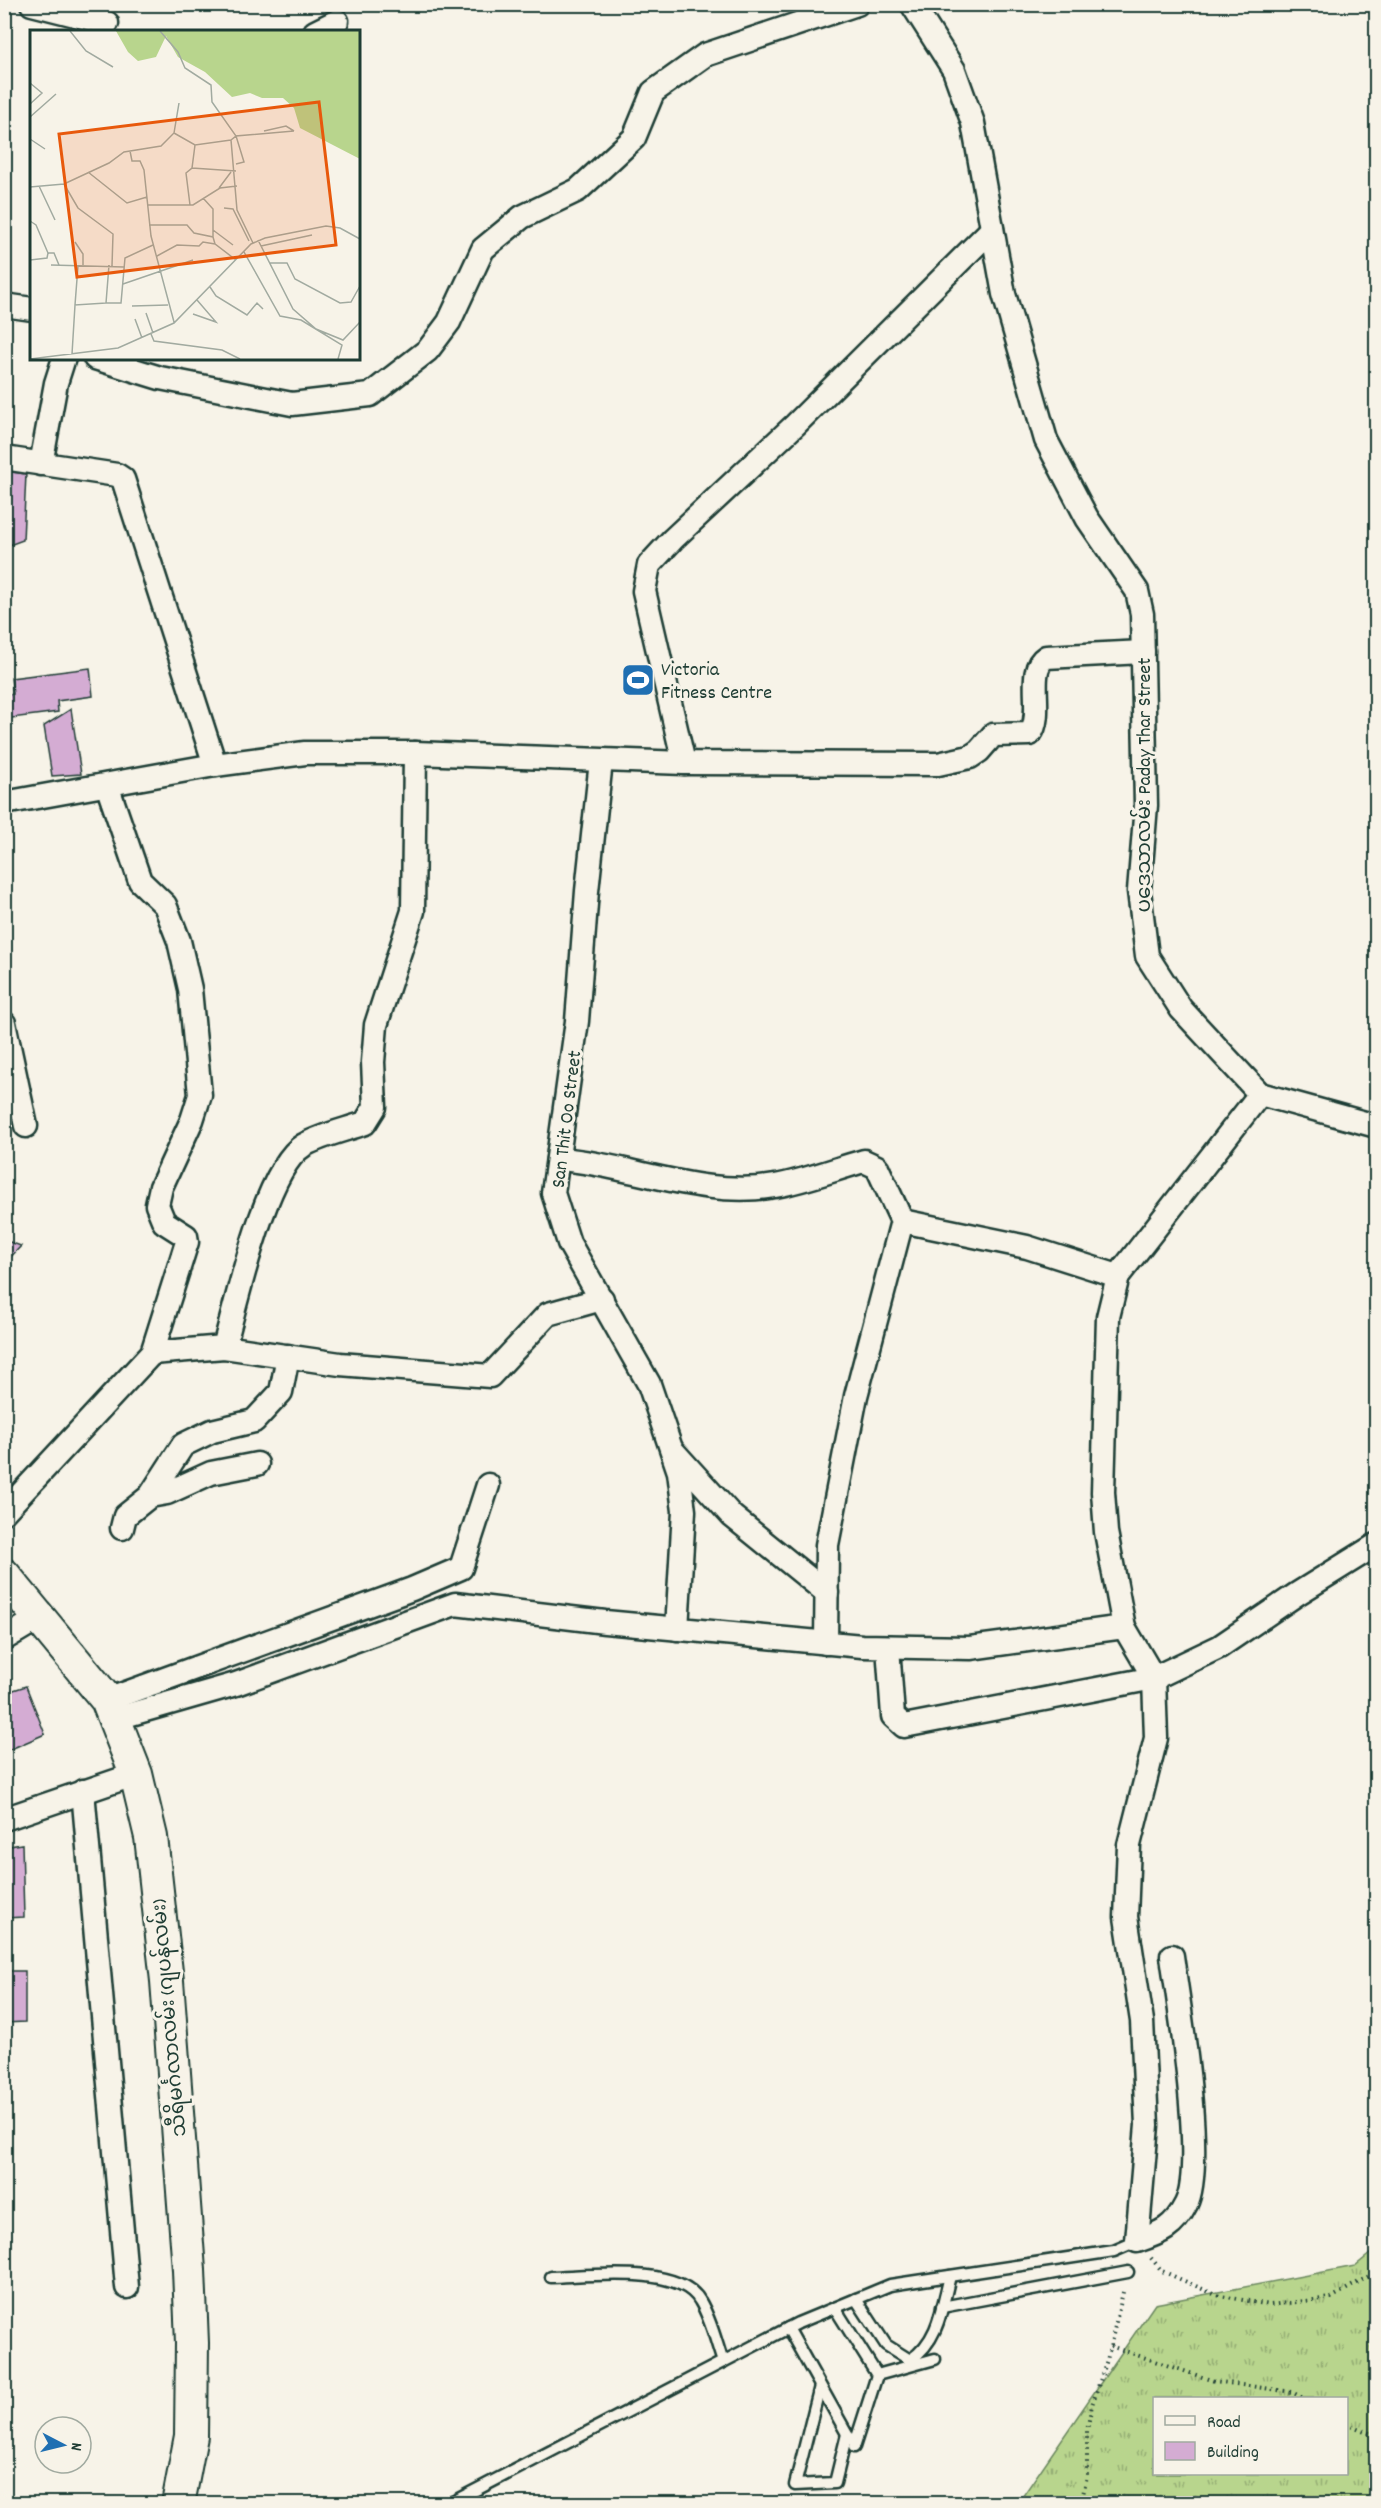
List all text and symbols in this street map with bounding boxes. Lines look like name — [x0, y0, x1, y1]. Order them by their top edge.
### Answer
inset map — [30, 30, 360, 360]
place label: Victoria Fitness Centre — [661, 657, 772, 708]
street label: ပဒေသာလမ်း Paday Thar Street — [1129, 658, 1160, 912]
sports icon: Victoria Fitness Centre — [620, 662, 656, 698]
street label: San Thit Oo Street — [546, 1049, 590, 1190]
street label: သီရိမင်္ဂလာလမ်း (ဂျပန်လမ်း) — [144, 1898, 195, 2138]
legend — [1153, 2397, 1348, 2475]
text: Road — [1207, 2411, 1241, 2436]
north arrow — [33, 2415, 93, 2475]
text: N — [63, 2441, 87, 2452]
text: Building — [1207, 2441, 1259, 2466]

